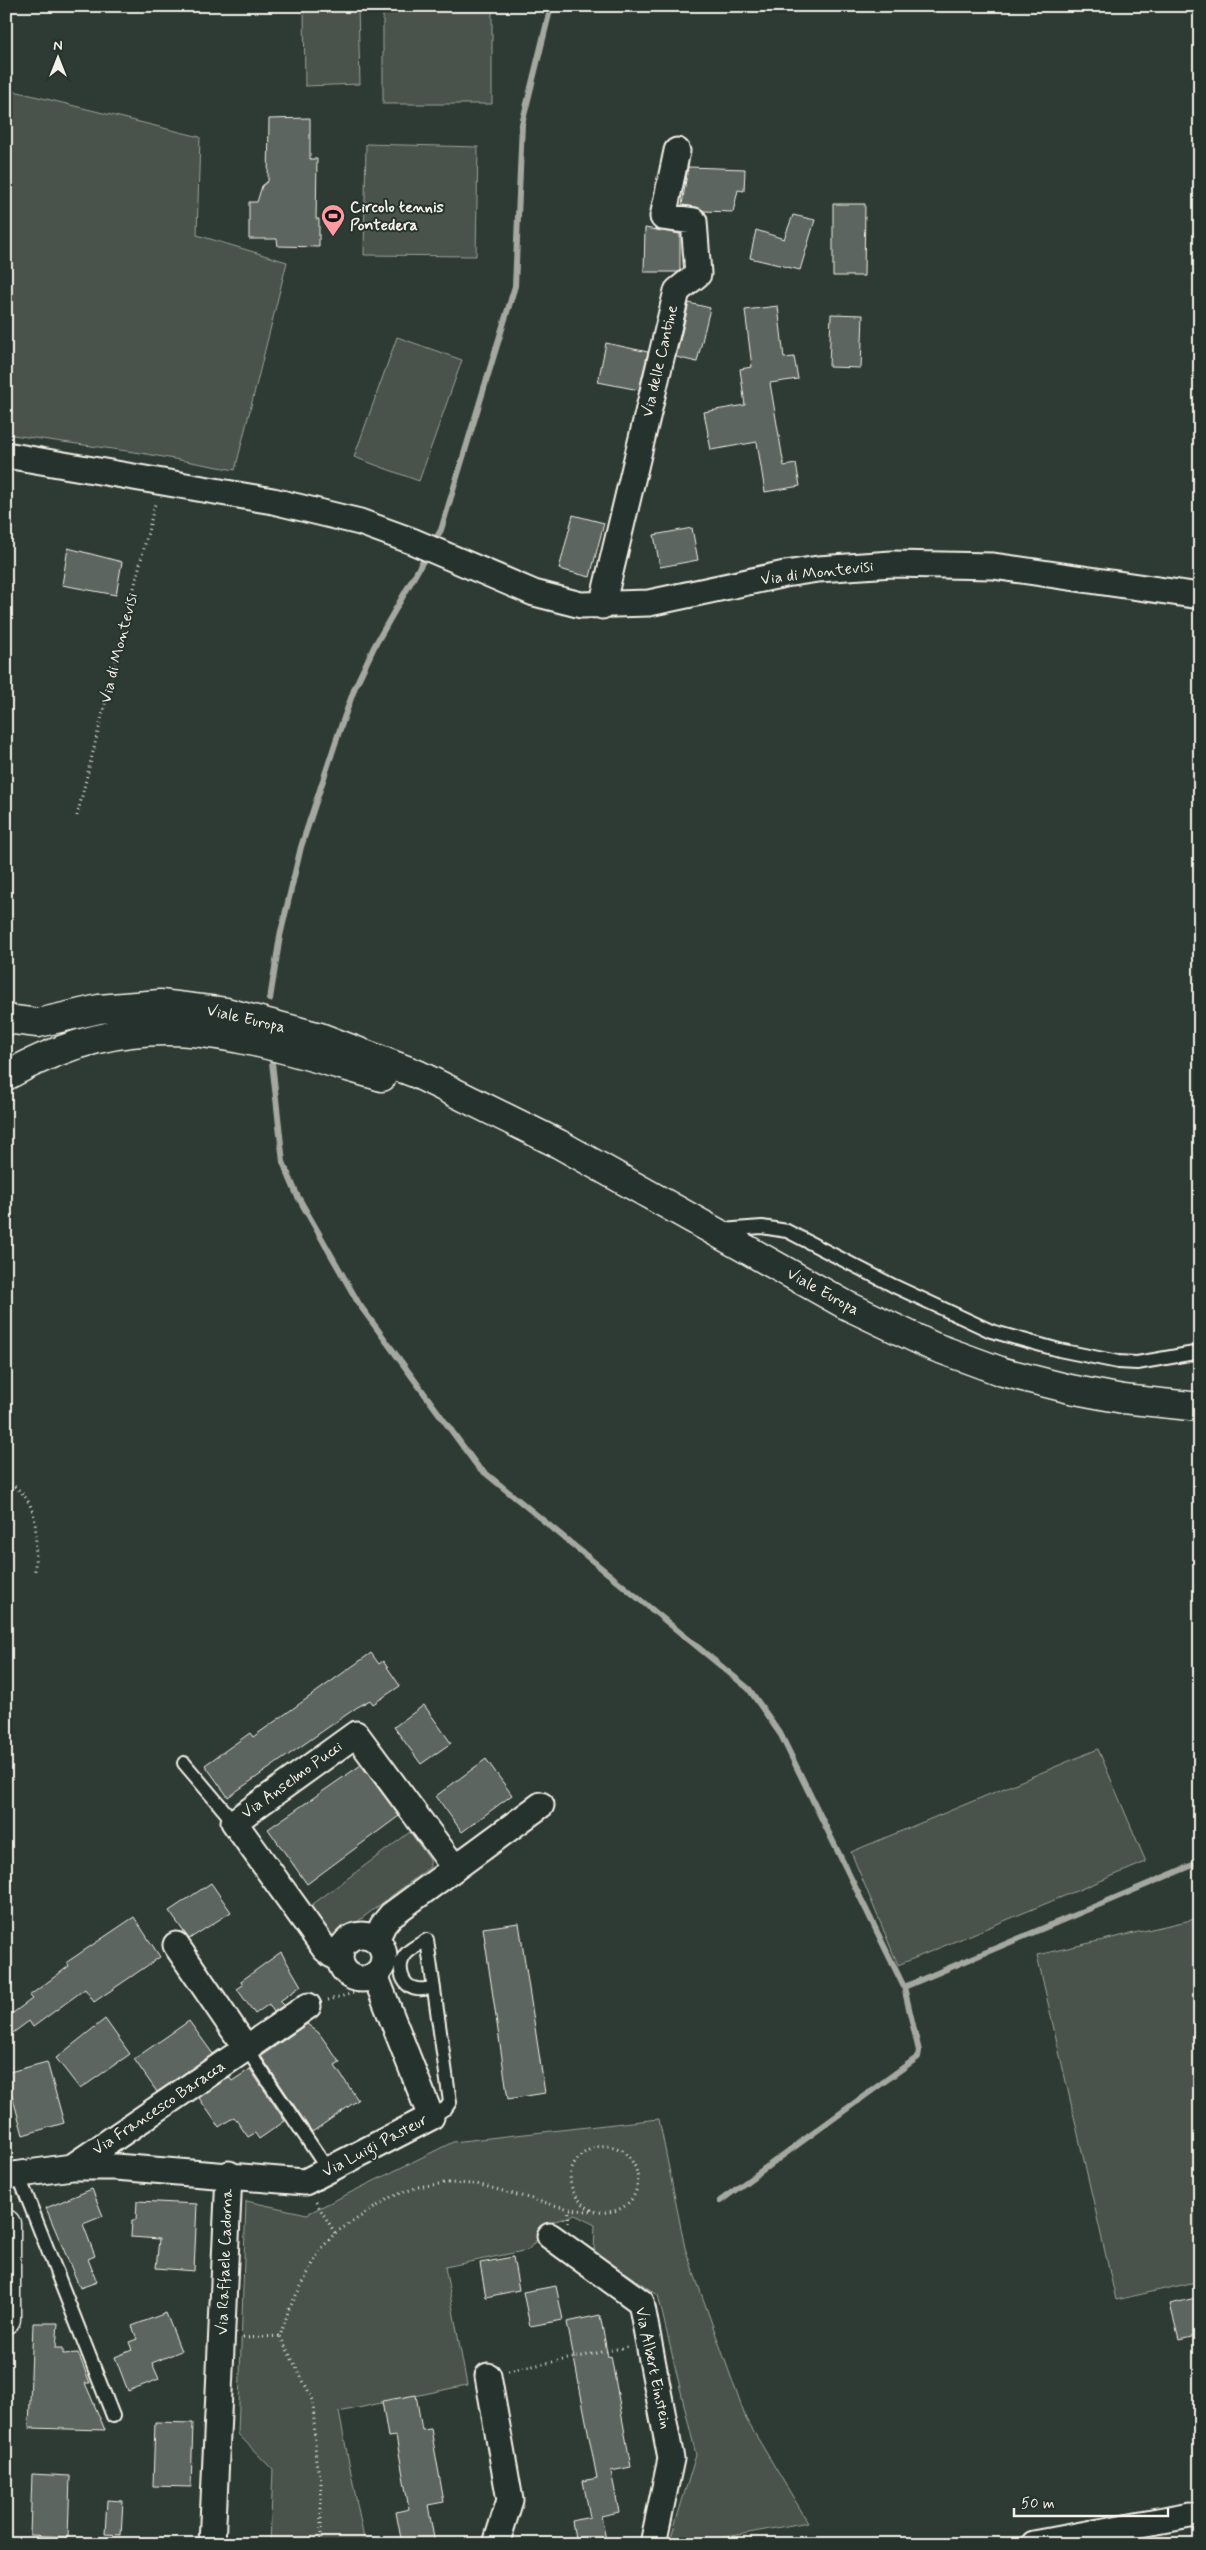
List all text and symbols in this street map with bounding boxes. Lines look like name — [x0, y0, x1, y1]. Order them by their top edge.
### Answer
north arrow — [32, 32, 82, 82]
text: N — [53, 37, 63, 55]
place label: Circolo tennis Pontedera — [350, 197, 444, 236]
sports icon: Circolo tennis Pontedera — [320, 203, 346, 237]
street label: Via delle Cantine — [637, 303, 683, 419]
street label: Via di Montevisi — [760, 556, 875, 590]
street label: Via di Montevisi — [95, 590, 143, 705]
street label: Viale Europa — [205, 1000, 287, 1038]
street label: Viale Europa — [783, 1263, 863, 1321]
street label: Via Anselmo Pucci — [237, 1736, 347, 1824]
street label: Via Francesco Baracca — [88, 2056, 230, 2160]
street label: Via Luigi Pasteur — [319, 2109, 432, 2183]
street label: Via Raffaele Cadorna — [212, 2188, 238, 2336]
street label: Via Albert Einstein — [630, 2305, 676, 2431]
scale bar — [1014, 2485, 1167, 2517]
text: 50 m — [1021, 2494, 1055, 2514]

